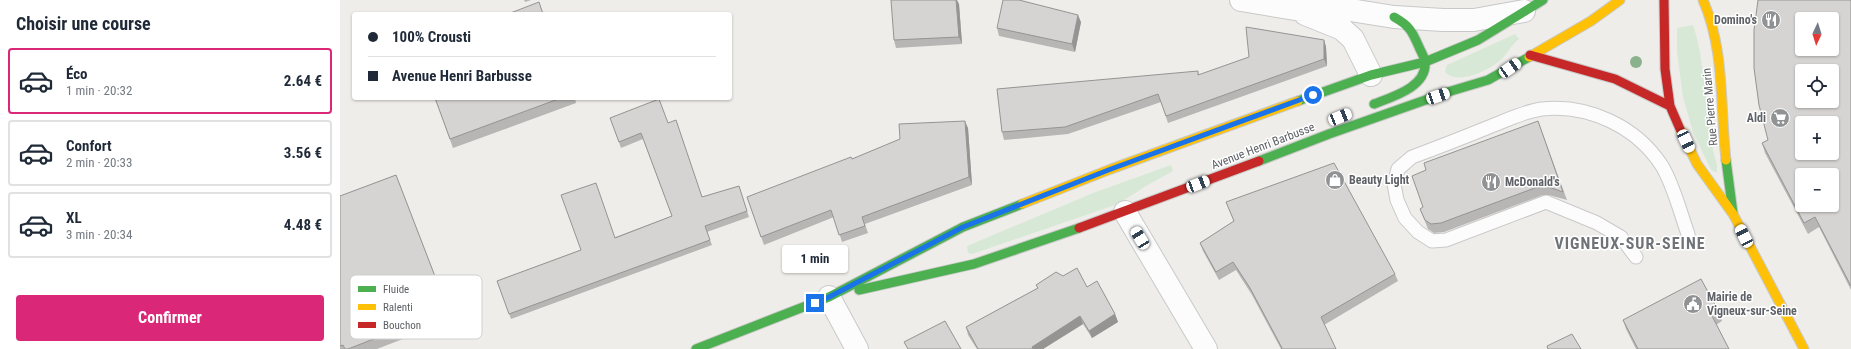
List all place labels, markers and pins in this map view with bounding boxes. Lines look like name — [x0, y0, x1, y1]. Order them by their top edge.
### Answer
restaurant icon: Domino's — [1760, 9, 1782, 31]
place label: Domino's — [1714, 13, 1758, 27]
supermarket icon: Aldi — [1769, 107, 1791, 129]
place label: Aldi — [1747, 111, 1766, 125]
shop icon: Beauty Light — [1324, 169, 1346, 191]
restaurant icon: McDonald's — [1480, 171, 1502, 193]
place label: Beauty Light — [1349, 173, 1410, 187]
place label: McDonald's — [1505, 175, 1560, 189]
place label: Mairie de Vigneux-sur-Seine — [1707, 290, 1797, 318]
public building icon: Mairie de Vigneux-sur-Seine — [1682, 293, 1704, 315]

